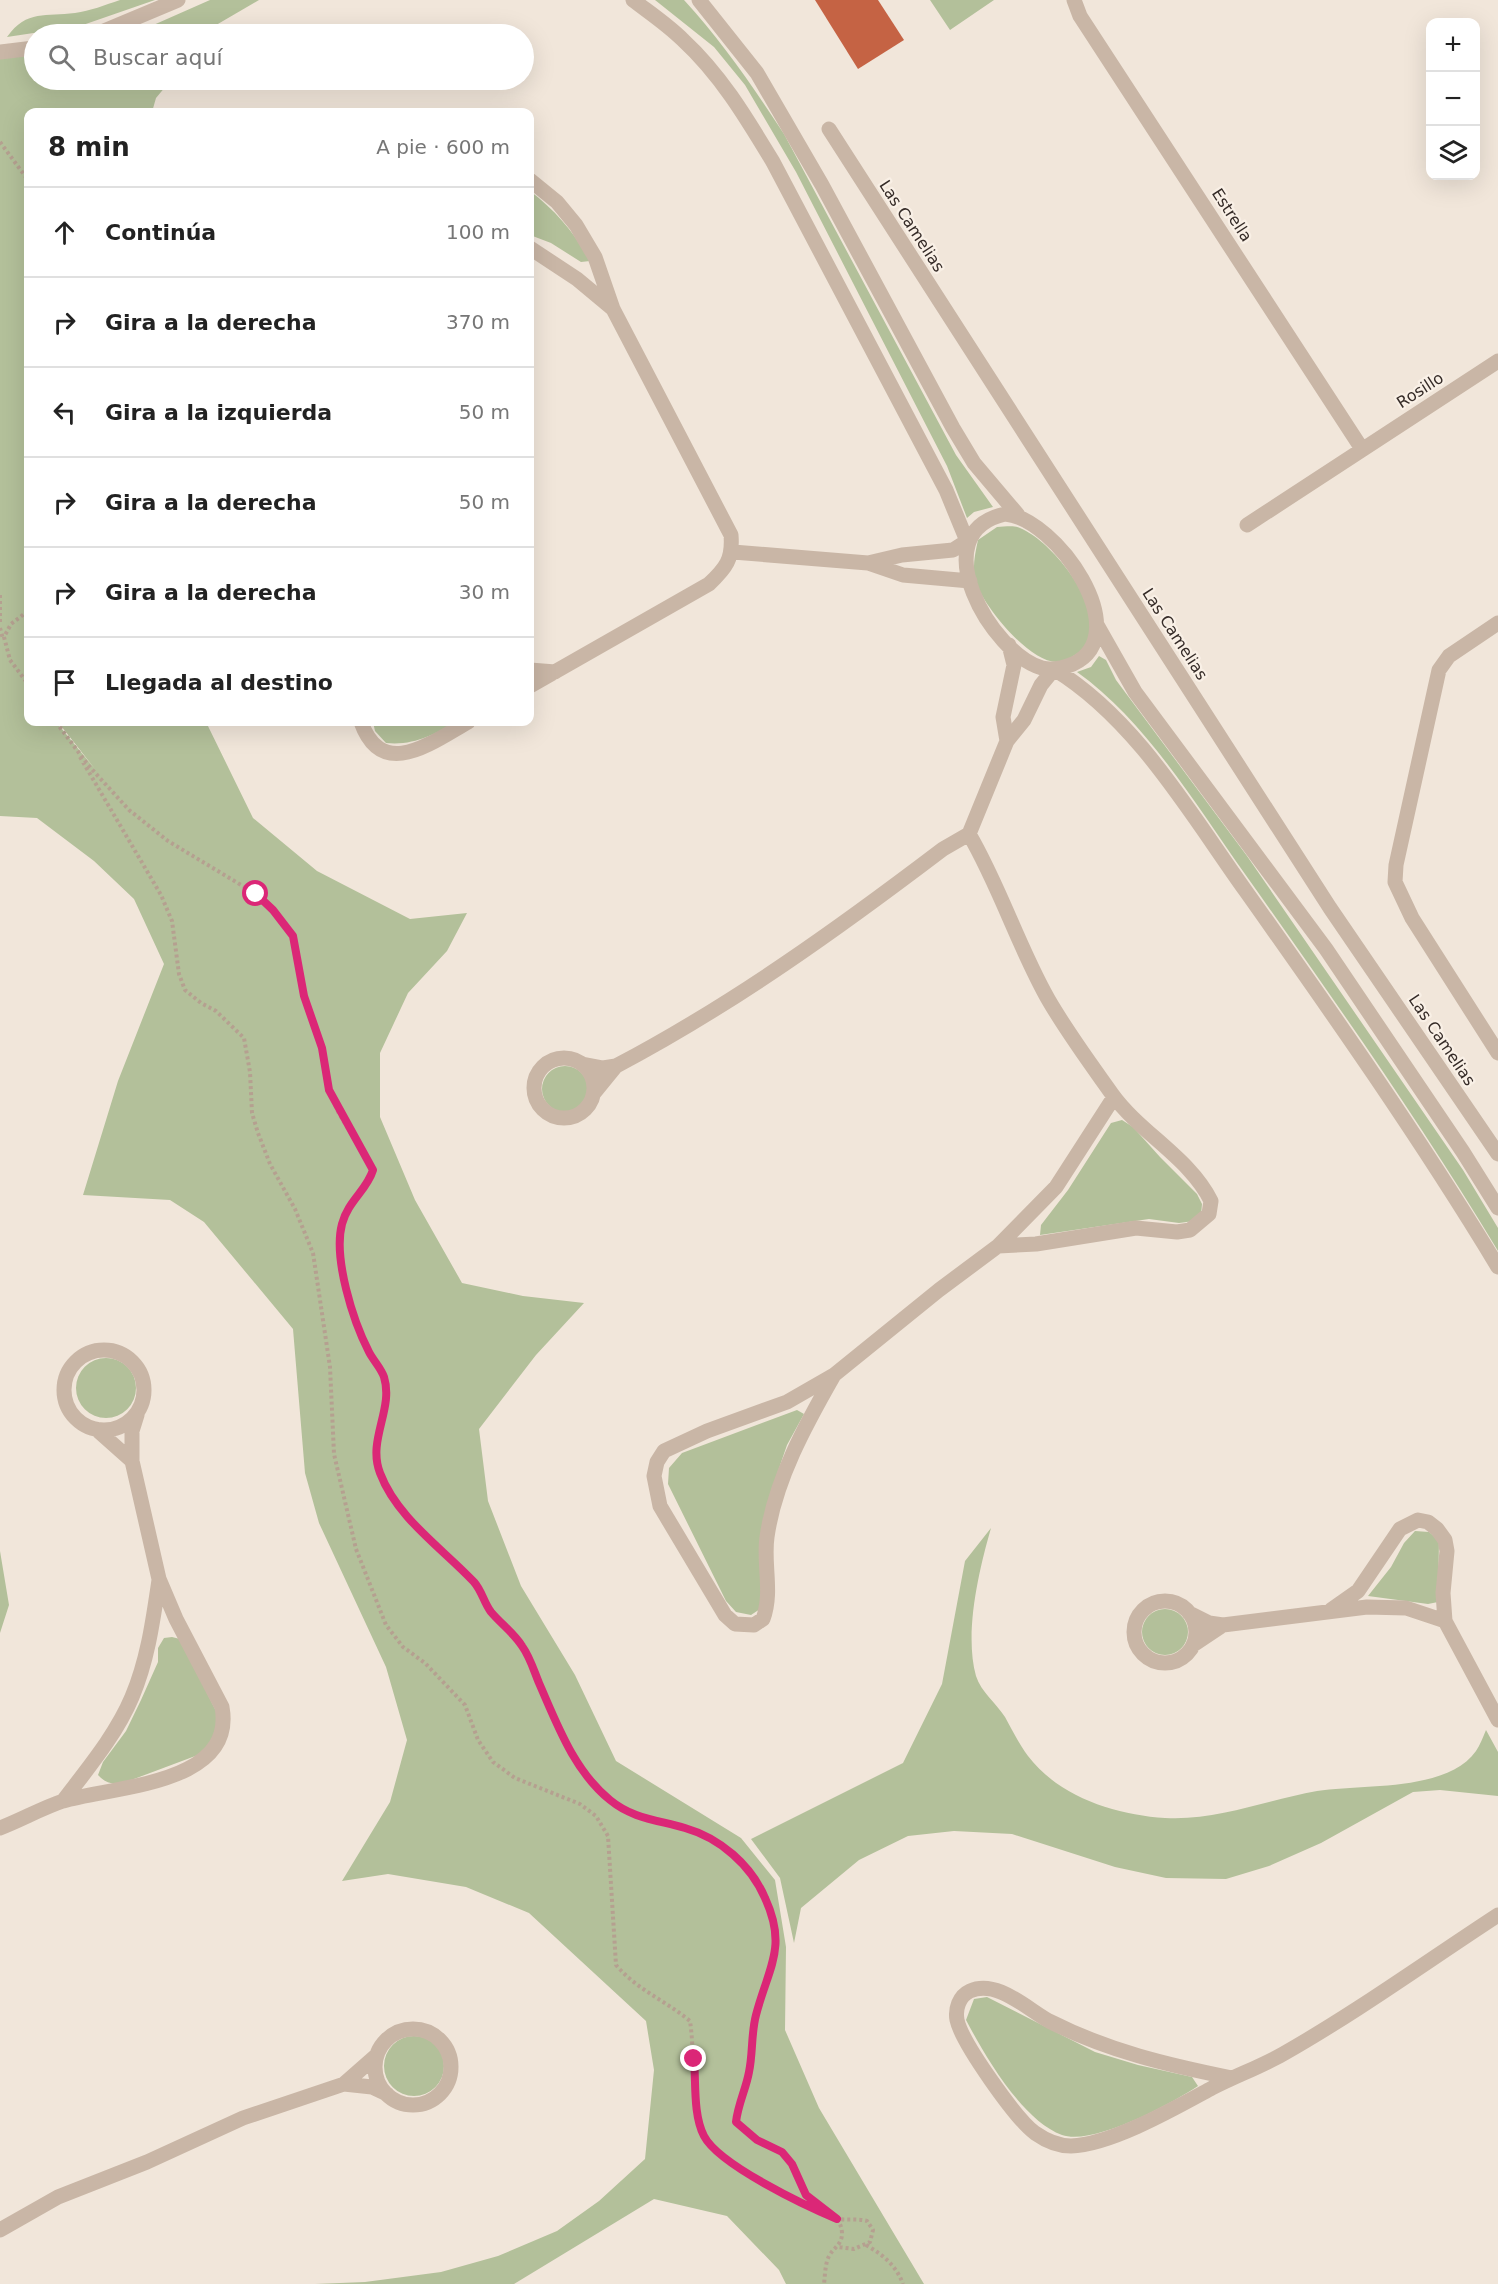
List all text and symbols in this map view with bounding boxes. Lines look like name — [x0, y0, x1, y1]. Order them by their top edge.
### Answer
map controls — [1426, 18, 1480, 180]
button: + — [1426, 18, 1480, 72]
search box — [24, 24, 534, 90]
icon: search — [45, 41, 78, 74]
text: Buscar aquí — [93, 45, 223, 70]
button: − — [1426, 72, 1480, 126]
button: layers — [1426, 126, 1480, 180]
text: 8 min — [48, 132, 130, 162]
text: A pie · 600 m — [376, 135, 510, 159]
street label: Las Camelias — [875, 177, 949, 275]
street label: Estrella — [1208, 185, 1256, 245]
icon: ahead — [48, 216, 81, 249]
text: Continúa — [105, 220, 216, 245]
text: 100 m — [446, 220, 510, 244]
icon: right — [48, 306, 81, 339]
text: Gira a la derecha — [105, 310, 317, 335]
text: 370 m — [446, 310, 510, 334]
street label: Rosillo — [1393, 368, 1447, 412]
icon: left — [48, 396, 81, 429]
text: Gira a la izquierda — [105, 400, 332, 425]
text: 50 m — [459, 400, 510, 424]
icon: right — [48, 486, 81, 519]
text: Gira a la derecha — [105, 490, 317, 515]
text: 50 m — [459, 490, 510, 514]
icon: right — [48, 576, 81, 609]
text: Gira a la derecha — [105, 580, 317, 605]
text: 30 m — [459, 580, 510, 604]
street label: Las Camelias — [1138, 585, 1212, 683]
icon: arrive — [48, 666, 81, 699]
text: Llegada al destino — [105, 670, 333, 695]
route start — [242, 880, 268, 906]
street label: Las Camelias — [1405, 991, 1479, 1089]
route end — [680, 2045, 706, 2071]

